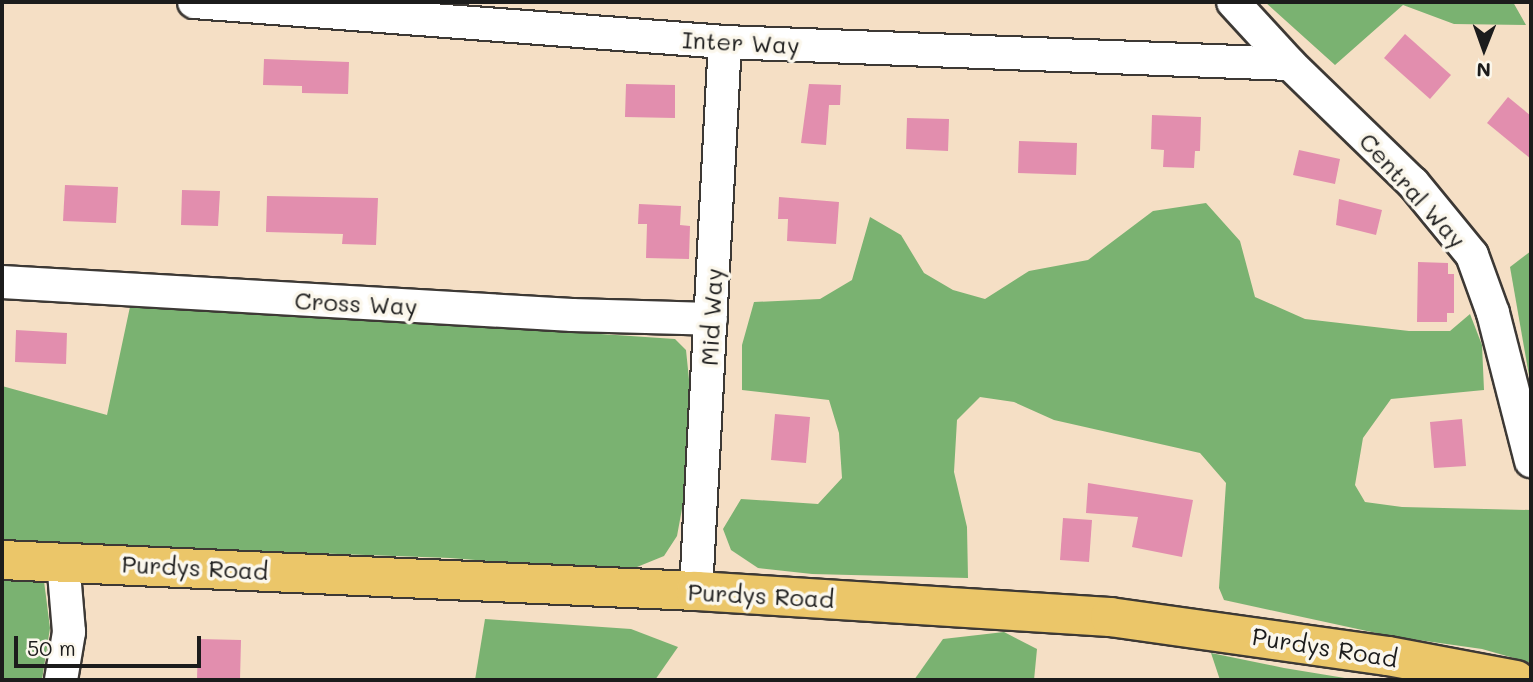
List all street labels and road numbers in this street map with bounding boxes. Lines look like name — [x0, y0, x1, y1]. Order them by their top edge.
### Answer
street label: Inter Way — [682, 25, 800, 59]
street label: Central Way — [1354, 126, 1472, 254]
street label: Mid Way — [694, 267, 728, 367]
street label: Cross Way — [294, 285, 418, 321]
street label: Purdys Road — [121, 549, 269, 585]
street label: Purdys Road — [687, 577, 835, 613]
street label: Purdys Road — [1250, 621, 1400, 673]

